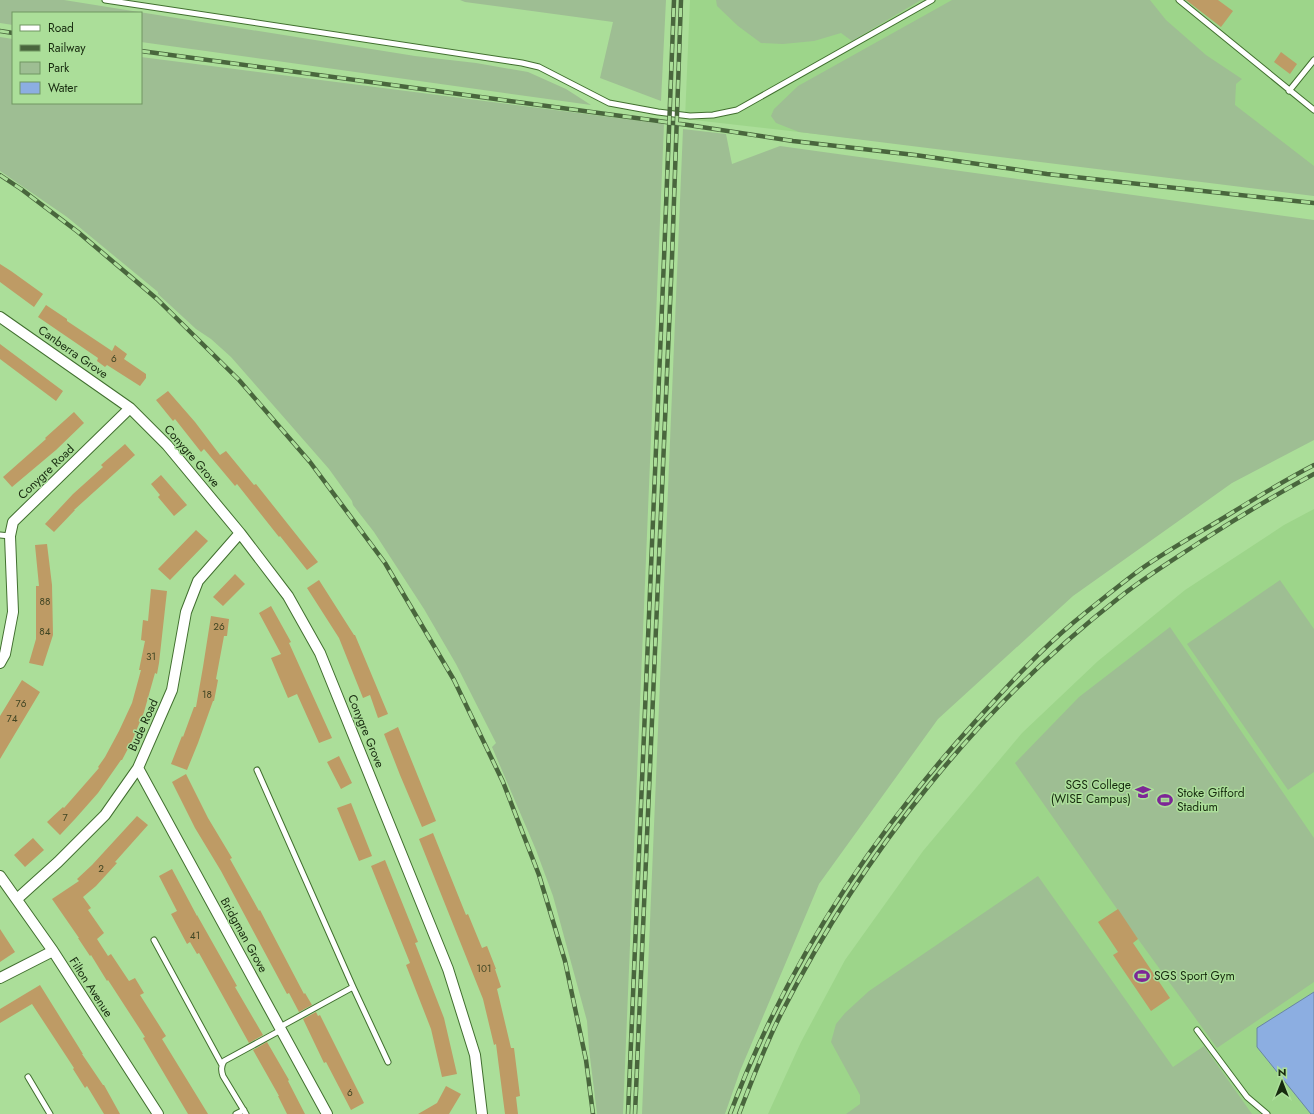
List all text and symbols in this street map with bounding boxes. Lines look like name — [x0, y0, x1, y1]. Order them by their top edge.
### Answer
legend — [12, 12, 142, 104]
text: Road — [48, 19, 74, 37]
text: Railway — [48, 39, 86, 57]
text: Park — [48, 59, 70, 77]
text: Water — [48, 79, 79, 97]
street label: Canberra Grove — [34, 321, 112, 383]
house number: 6 — [111, 351, 117, 366]
street label: Conygre Grove — [160, 421, 224, 491]
street label: Conygre Road — [14, 440, 78, 504]
house number: 88 — [40, 594, 50, 609]
house number: 26 — [213, 619, 225, 634]
house number: 84 — [39, 624, 51, 639]
house number: 31 — [146, 649, 156, 664]
house number: 18 — [202, 687, 212, 702]
street label: Conygre Grove — [343, 692, 389, 770]
house number: 76 — [15, 696, 27, 711]
street label: Bude Road — [123, 696, 163, 754]
house number: 74 — [6, 711, 18, 726]
place label: SGS College (WISE Campus) — [1051, 776, 1131, 808]
school or university icon: SGS College (WISE Campus) — [1134, 783, 1152, 801]
place label: Stoke Gifford Stadium — [1177, 784, 1245, 816]
sports icon: Stoke Gifford Stadium — [1156, 791, 1174, 809]
house number: 7 — [62, 810, 68, 825]
house number: 2 — [98, 861, 104, 876]
street label: Bridgman Grove — [216, 894, 272, 976]
house number: 41 — [190, 928, 200, 943]
street label: Filton Avenue — [65, 953, 117, 1021]
house number: 101 — [477, 961, 492, 976]
sports icon: SGS Sport Gym — [1133, 967, 1151, 985]
place label: SGS Sport Gym — [1154, 967, 1235, 985]
north arrow — [1262, 1062, 1302, 1102]
text: N — [1278, 1064, 1286, 1080]
house number: 6 — [347, 1085, 353, 1100]

